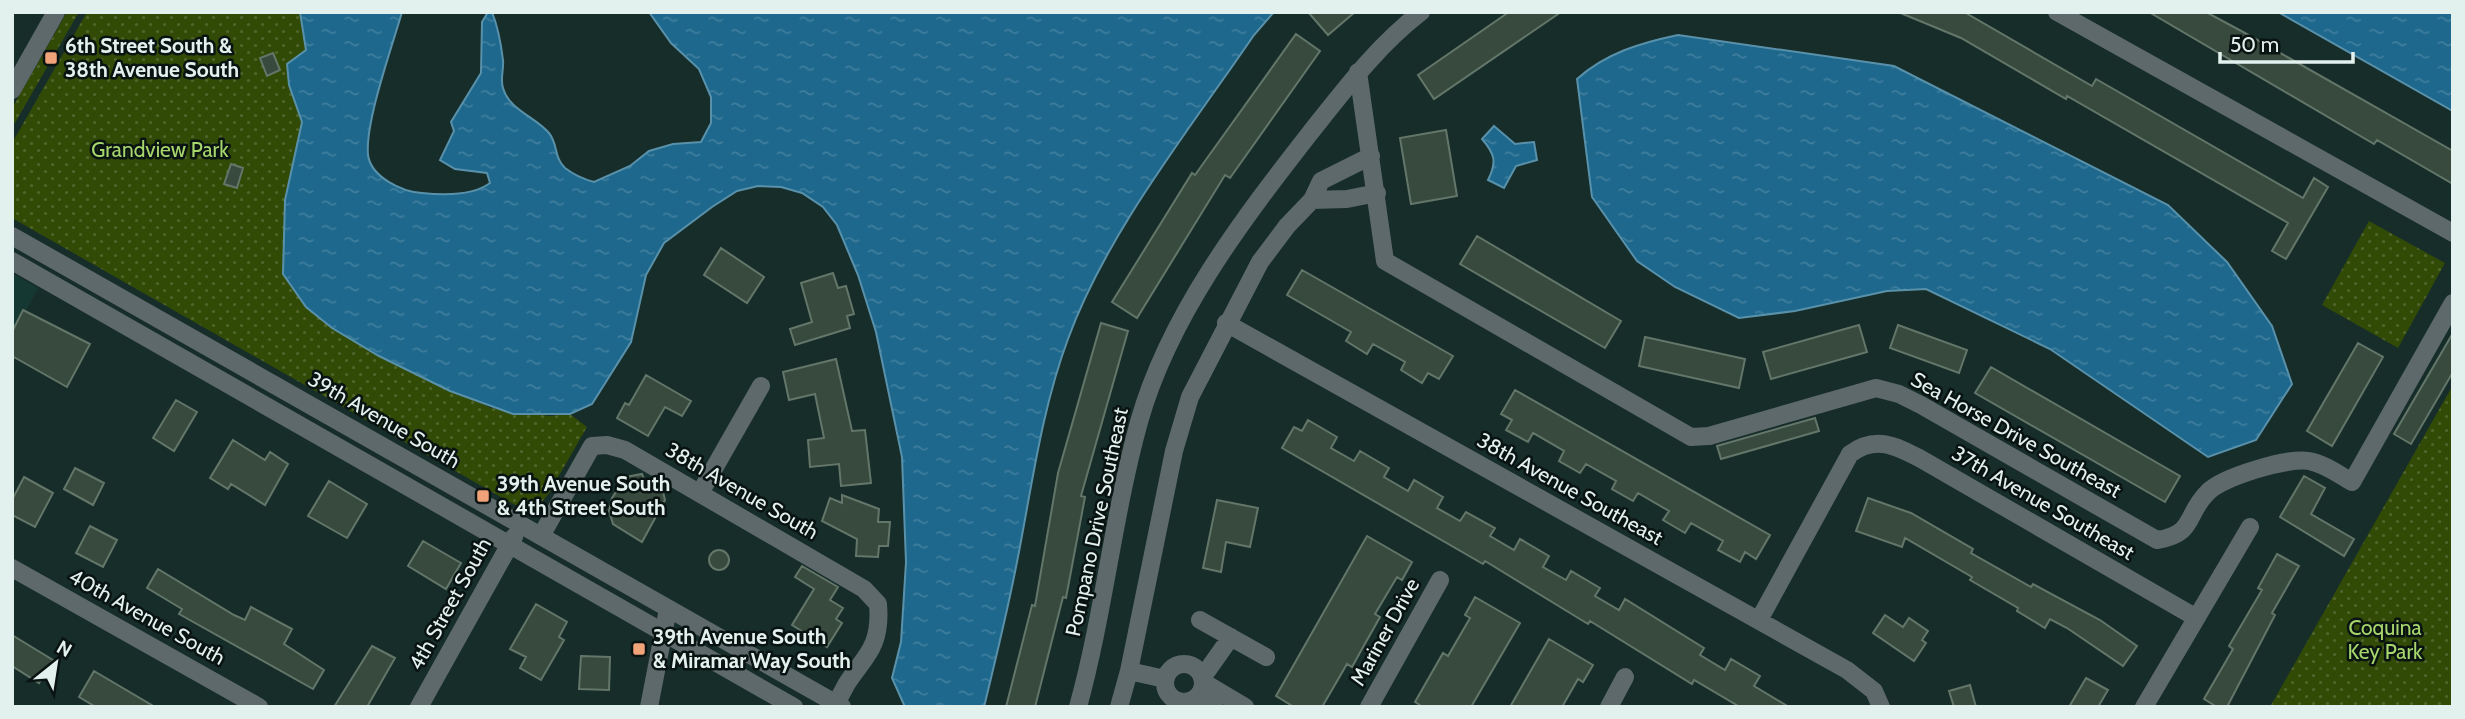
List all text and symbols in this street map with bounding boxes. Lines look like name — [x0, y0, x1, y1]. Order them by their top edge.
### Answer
scale bar — [2220, 21, 2353, 65]
text: 50 m — [2230, 32, 2279, 57]
place label: 6th Street South & 38th Avenue South — [65, 33, 239, 82]
marker: 6th Street South & 38th Avenue South — [43, 50, 59, 66]
park label: Grandview Park — [91, 137, 229, 162]
street label: 39th Avenue South — [304, 366, 465, 473]
street label: Sea Horse Drive Southeast — [1907, 366, 2126, 503]
street label: Pompano Drive Southeast — [1060, 405, 1133, 639]
street label: 38th Avenue Southeast — [1473, 427, 1667, 550]
street label: 38th Avenue South — [662, 437, 823, 544]
street label: 37th Avenue Southeast — [1948, 440, 2139, 565]
place label: 39th Avenue South & 4th Street South — [497, 471, 670, 520]
marker: 39th Avenue South & 4th Street South — [475, 488, 491, 504]
street label: 4th Street South — [403, 533, 496, 674]
street label: 40th Avenue South — [65, 563, 230, 670]
street label: Mariner Drive — [1345, 573, 1424, 690]
park label: Coquina Key Park — [2348, 615, 2423, 664]
place label: 39th Avenue South & Miramar Way South — [653, 624, 851, 673]
north arrow — [21, 628, 91, 698]
text: N — [53, 635, 76, 662]
marker: 39th Avenue South & Miramar Way South — [631, 641, 647, 657]

